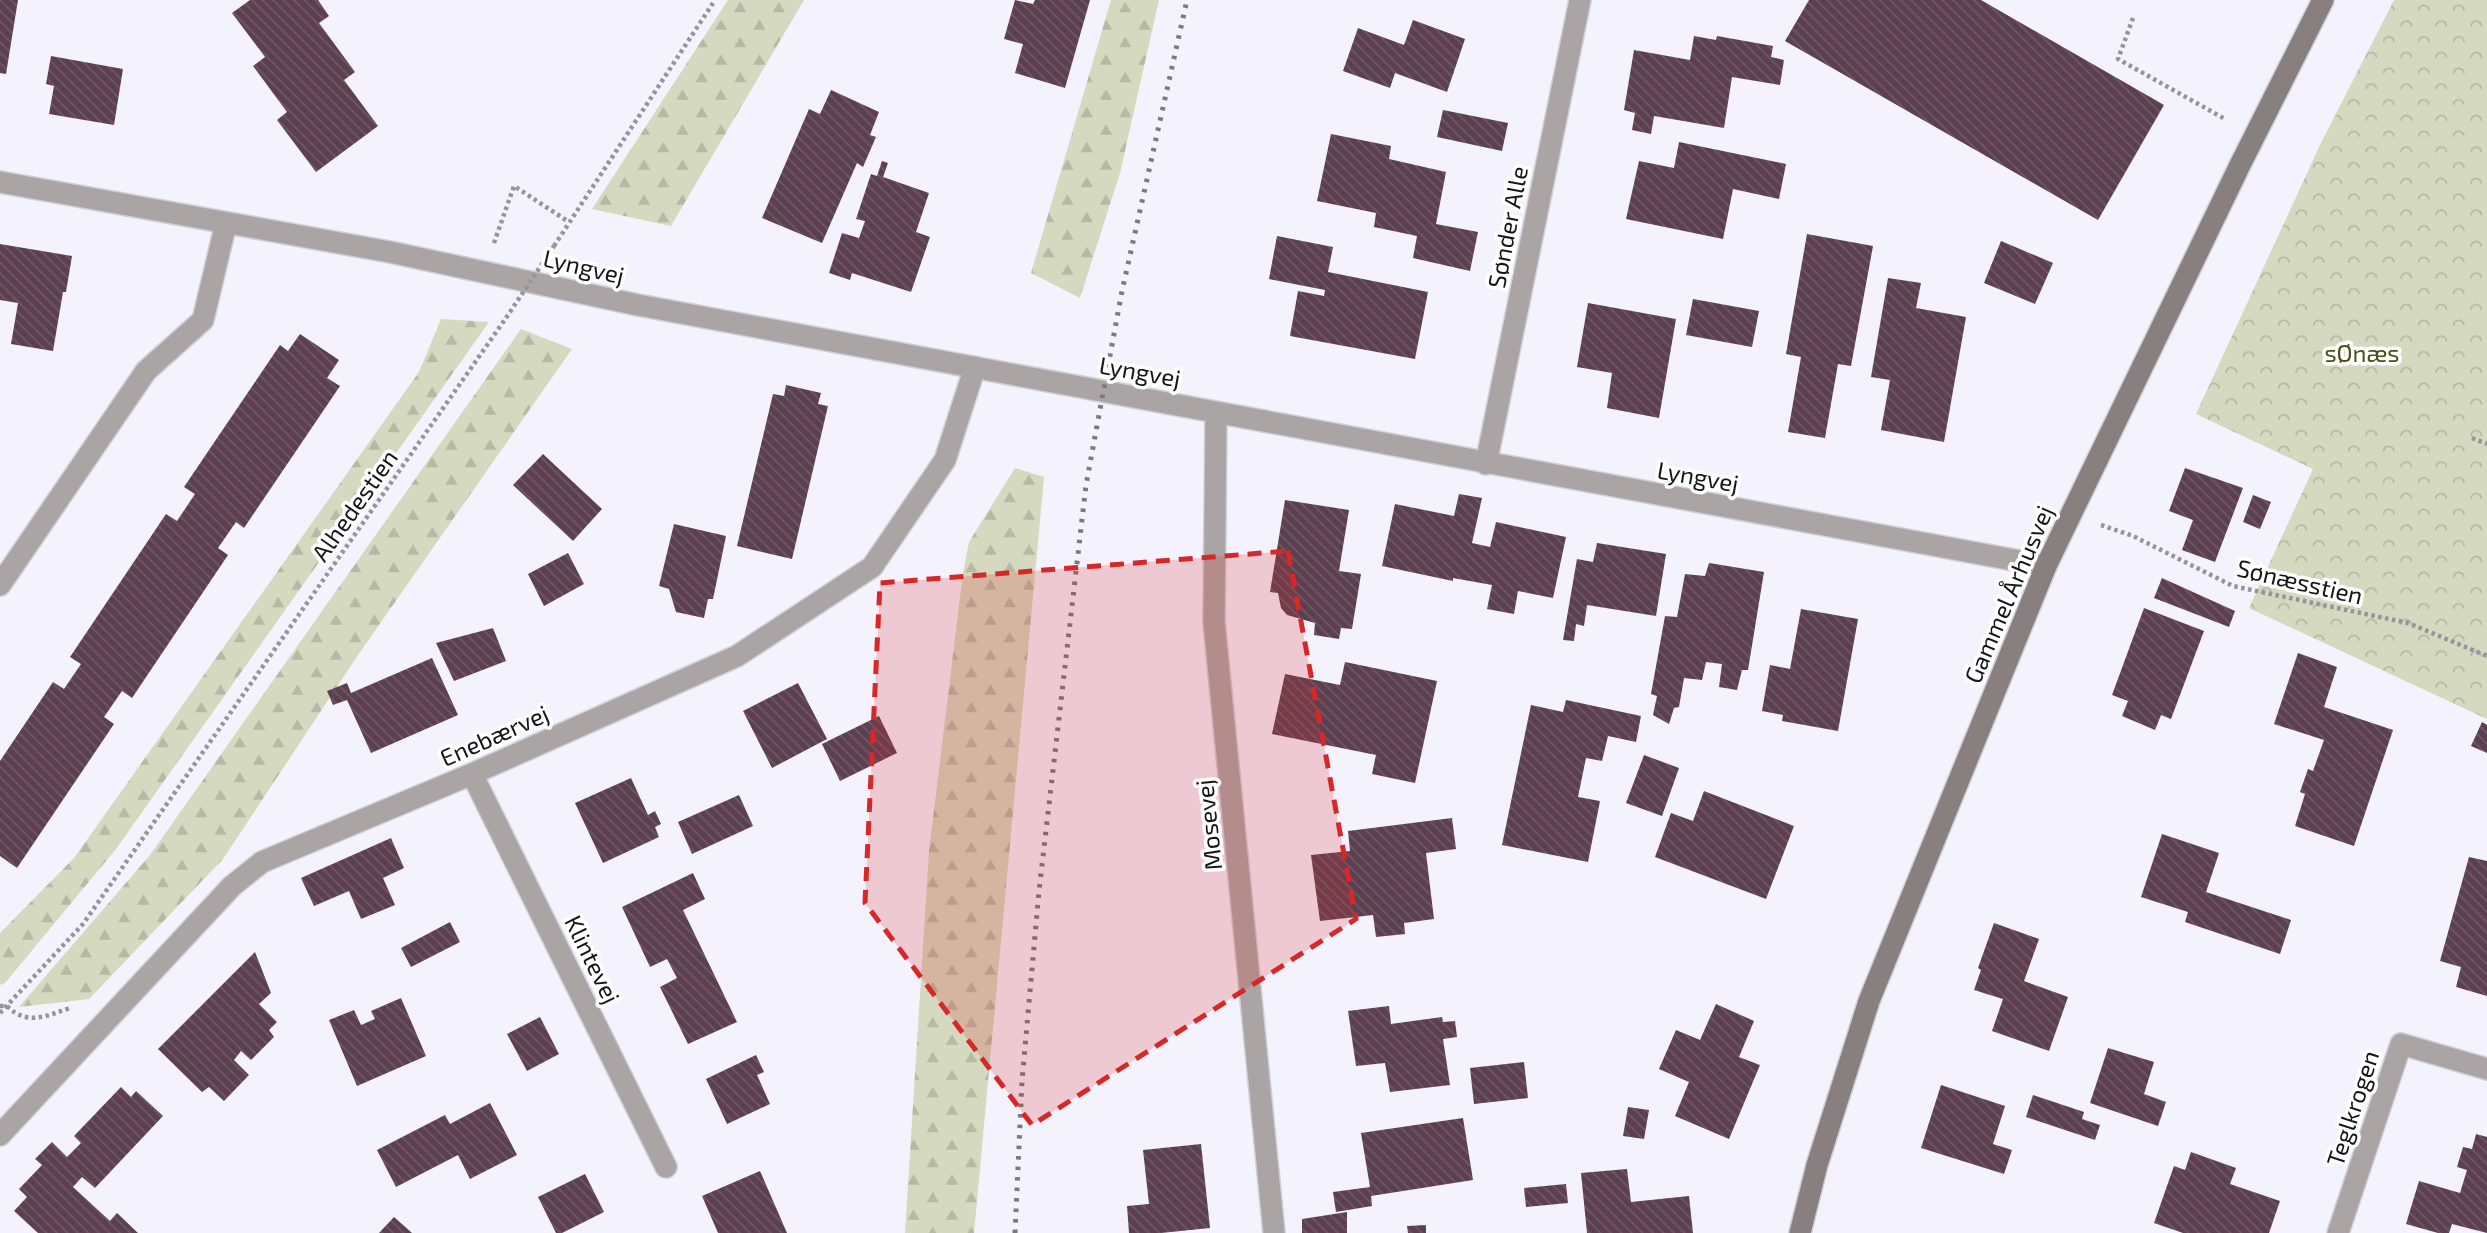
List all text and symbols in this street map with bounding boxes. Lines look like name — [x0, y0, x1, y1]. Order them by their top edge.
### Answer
street label: Sønder Alle — [1481, 164, 1533, 290]
street label: Lyngvej — [541, 243, 627, 289]
park label: sØnæs — [2324, 338, 2400, 367]
street label: Lyngvej — [1097, 350, 1183, 392]
street label: Alhedestien — [305, 444, 403, 566]
street label: Lyngvej — [1655, 455, 1741, 497]
street label: Gammel Århusvej — [1957, 501, 2059, 687]
street label: Sønæsstien — [2234, 552, 2366, 610]
street label: Enebærvej — [435, 698, 553, 772]
street label: Mosevej — [1189, 778, 1227, 872]
street label: Klintevej — [559, 910, 627, 1008]
street label: Teglkrogen — [2320, 1046, 2384, 1170]

